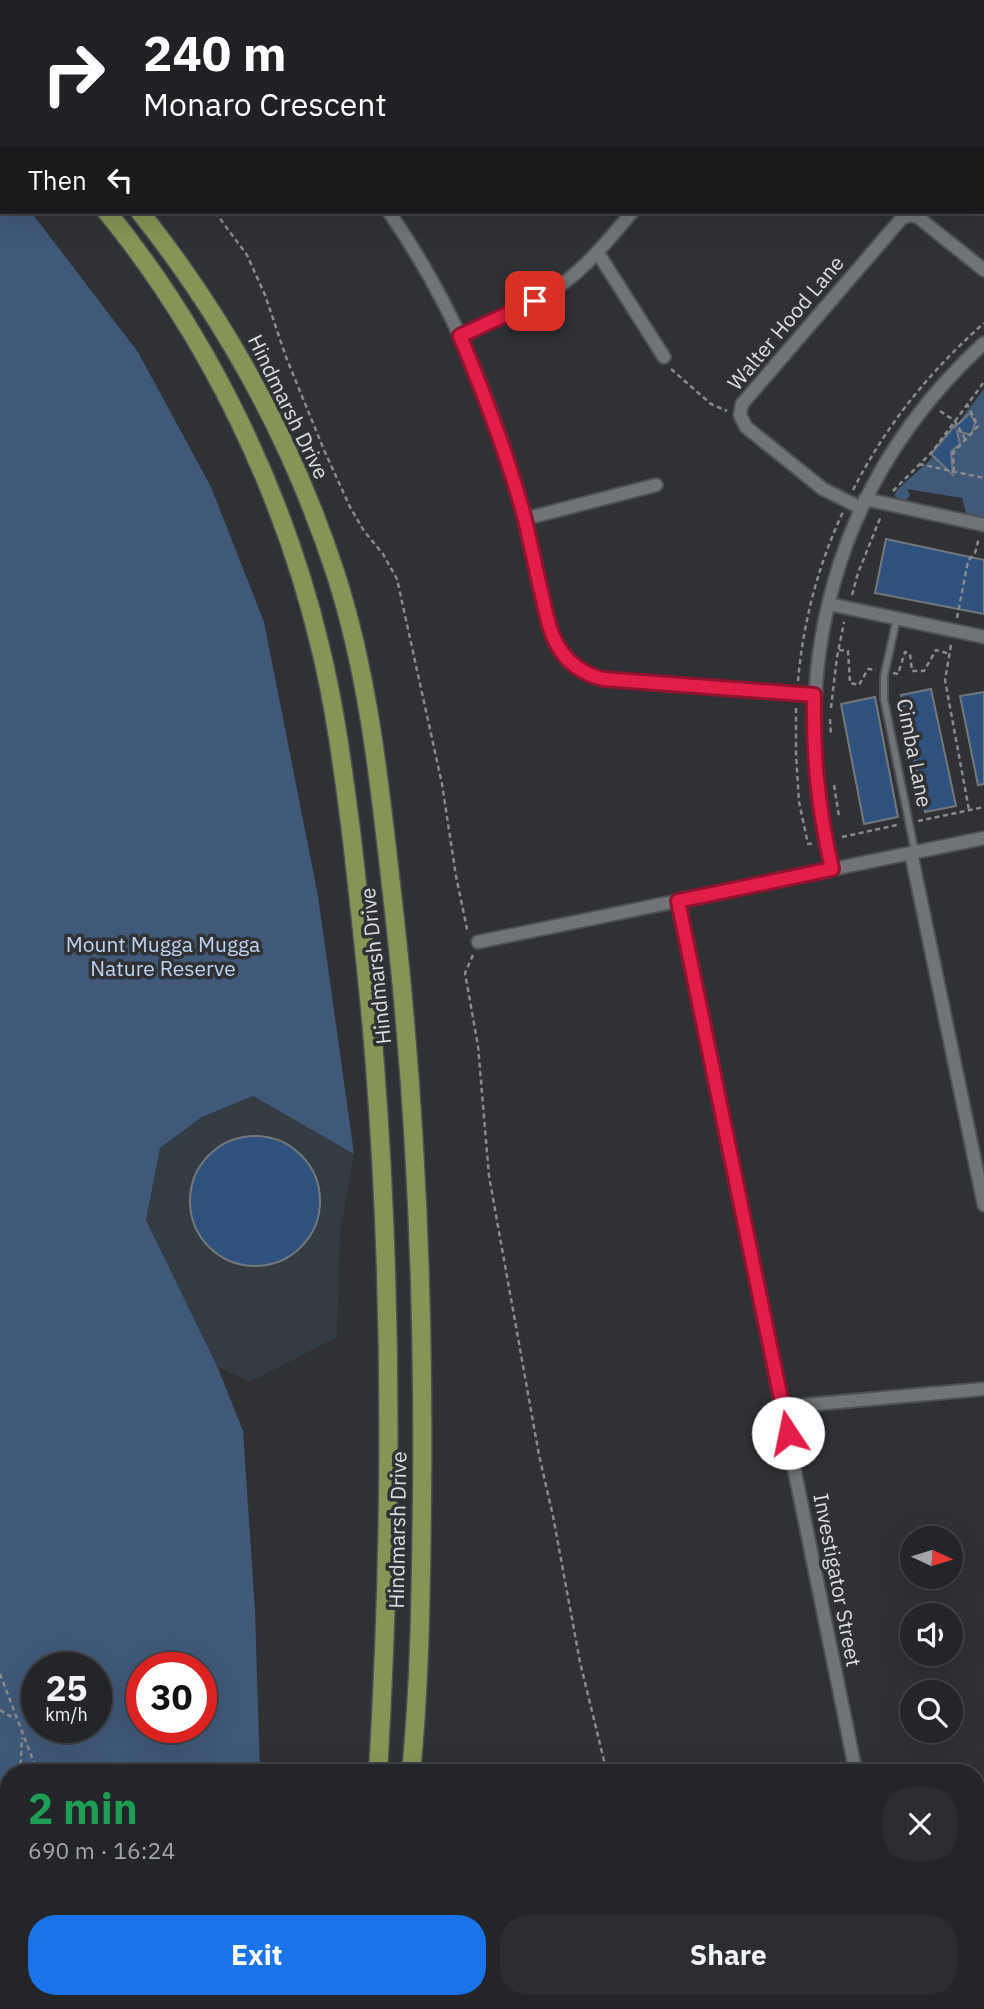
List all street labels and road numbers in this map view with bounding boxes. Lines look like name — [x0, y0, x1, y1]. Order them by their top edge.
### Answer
street label: Walter Hood Lane — [721, 249, 850, 396]
street label: Hindmarsh Drive — [242, 330, 336, 483]
street label: Cimba Lane — [891, 696, 939, 810]
street label: Hindmarsh Drive — [353, 886, 397, 1046]
street label: Hindmarsh Drive — [382, 1451, 412, 1609]
street label: Investigator Street — [807, 1491, 869, 1669]

